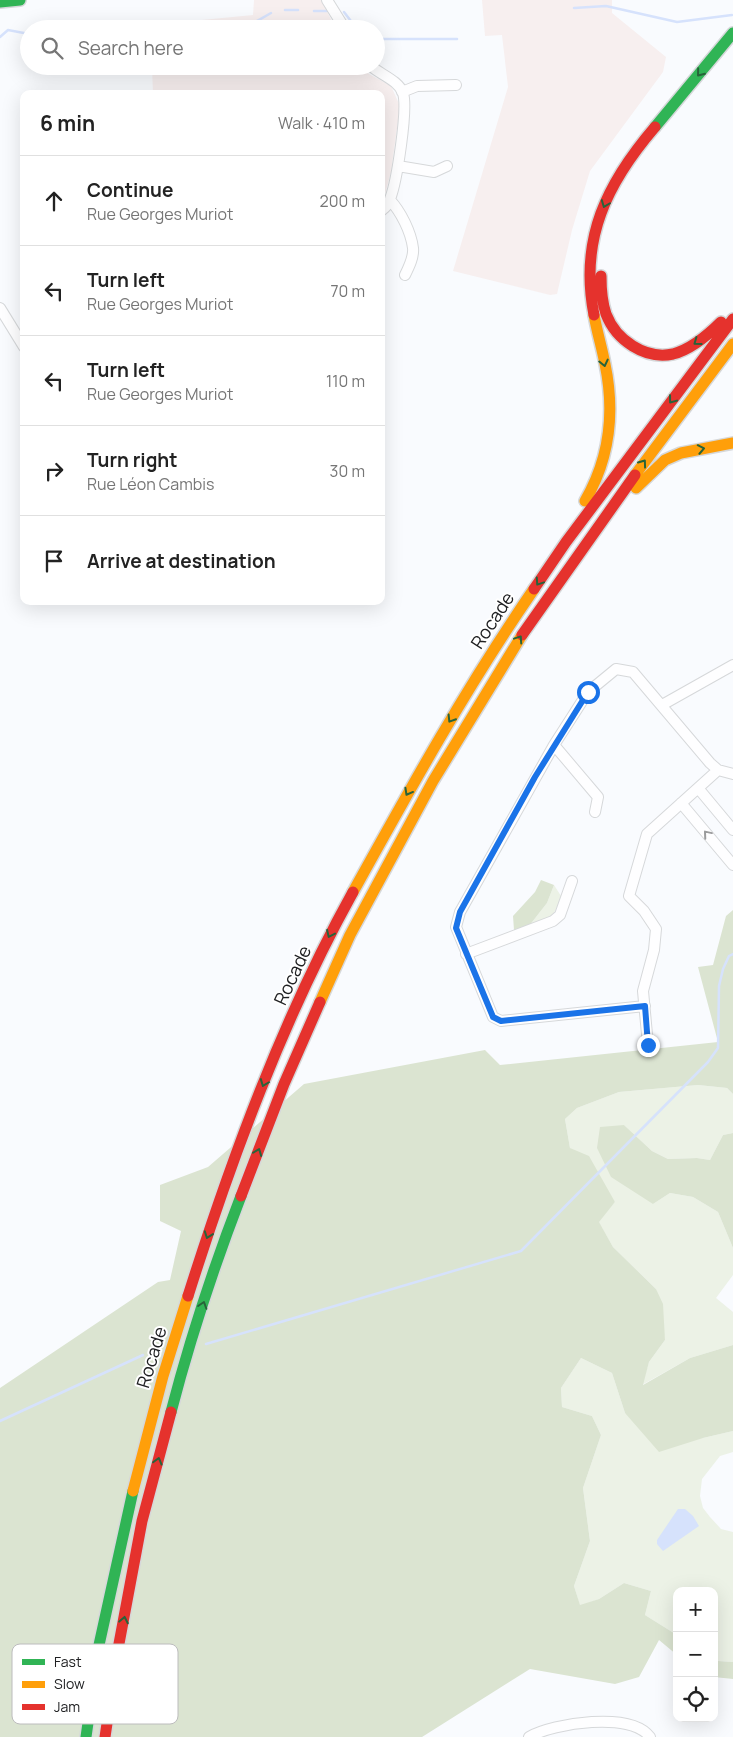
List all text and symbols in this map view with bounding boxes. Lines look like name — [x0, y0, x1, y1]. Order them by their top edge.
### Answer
search box — [20, 20, 385, 75]
icon: search — [38, 34, 66, 62]
text: Search here — [78, 35, 184, 61]
one-way arrow — [698, 67, 706, 76]
text: 6 min — [40, 109, 95, 137]
text: Walk · 410 m — [278, 112, 365, 134]
text: Continue — [87, 177, 173, 203]
icon: ahead — [40, 187, 68, 215]
text: 200 m — [320, 190, 365, 212]
one-way arrow — [601, 199, 611, 208]
text: Rue Georges Muriot — [87, 203, 233, 225]
text: Turn left — [87, 267, 165, 293]
icon: left — [40, 277, 68, 305]
text: 70 m — [330, 280, 365, 302]
text: Rue Georges Muriot — [87, 293, 233, 315]
one-way arrow — [694, 336, 703, 345]
text: Turn left — [87, 357, 165, 383]
one-way arrow — [599, 358, 609, 367]
icon: left — [40, 367, 68, 395]
text: 110 m — [326, 370, 365, 392]
text: Rue Georges Muriot — [87, 383, 233, 405]
one-way arrow — [670, 394, 678, 403]
one-way arrow — [697, 444, 706, 454]
text: Turn right — [87, 447, 177, 473]
icon: right — [40, 457, 68, 485]
one-way arrow — [637, 459, 646, 469]
text: 30 m — [330, 460, 365, 482]
text: Rue Léon Cambis — [87, 473, 214, 495]
icon: arrive — [40, 547, 68, 575]
text: Arrive at destination — [87, 548, 276, 574]
one-way arrow — [536, 577, 545, 586]
street label: Rocade — [465, 587, 519, 653]
one-way arrow — [513, 635, 522, 644]
route start — [577, 681, 600, 704]
one-way arrow — [447, 713, 457, 722]
one-way arrow — [404, 786, 414, 795]
one-way arrow — [705, 831, 713, 840]
one-way arrow — [326, 929, 337, 938]
street label: Rocade — [268, 941, 316, 1009]
route end — [637, 1034, 660, 1057]
one-way arrow — [260, 1078, 270, 1086]
one-way arrow — [252, 1148, 262, 1157]
one-way arrow — [204, 1230, 214, 1239]
one-way arrow — [198, 1301, 208, 1310]
street label: Rocade — [130, 1323, 172, 1391]
one-way arrow — [152, 1457, 163, 1465]
map controls — [673, 1587, 718, 1722]
button: + — [673, 1587, 718, 1632]
one-way arrow — [118, 1615, 128, 1624]
button: − — [673, 1632, 718, 1677]
legend — [12, 1644, 178, 1724]
text: Fast — [54, 1652, 82, 1671]
text: Slow — [54, 1674, 85, 1693]
button: locate — [673, 1677, 718, 1722]
text: Jam — [54, 1697, 80, 1716]

